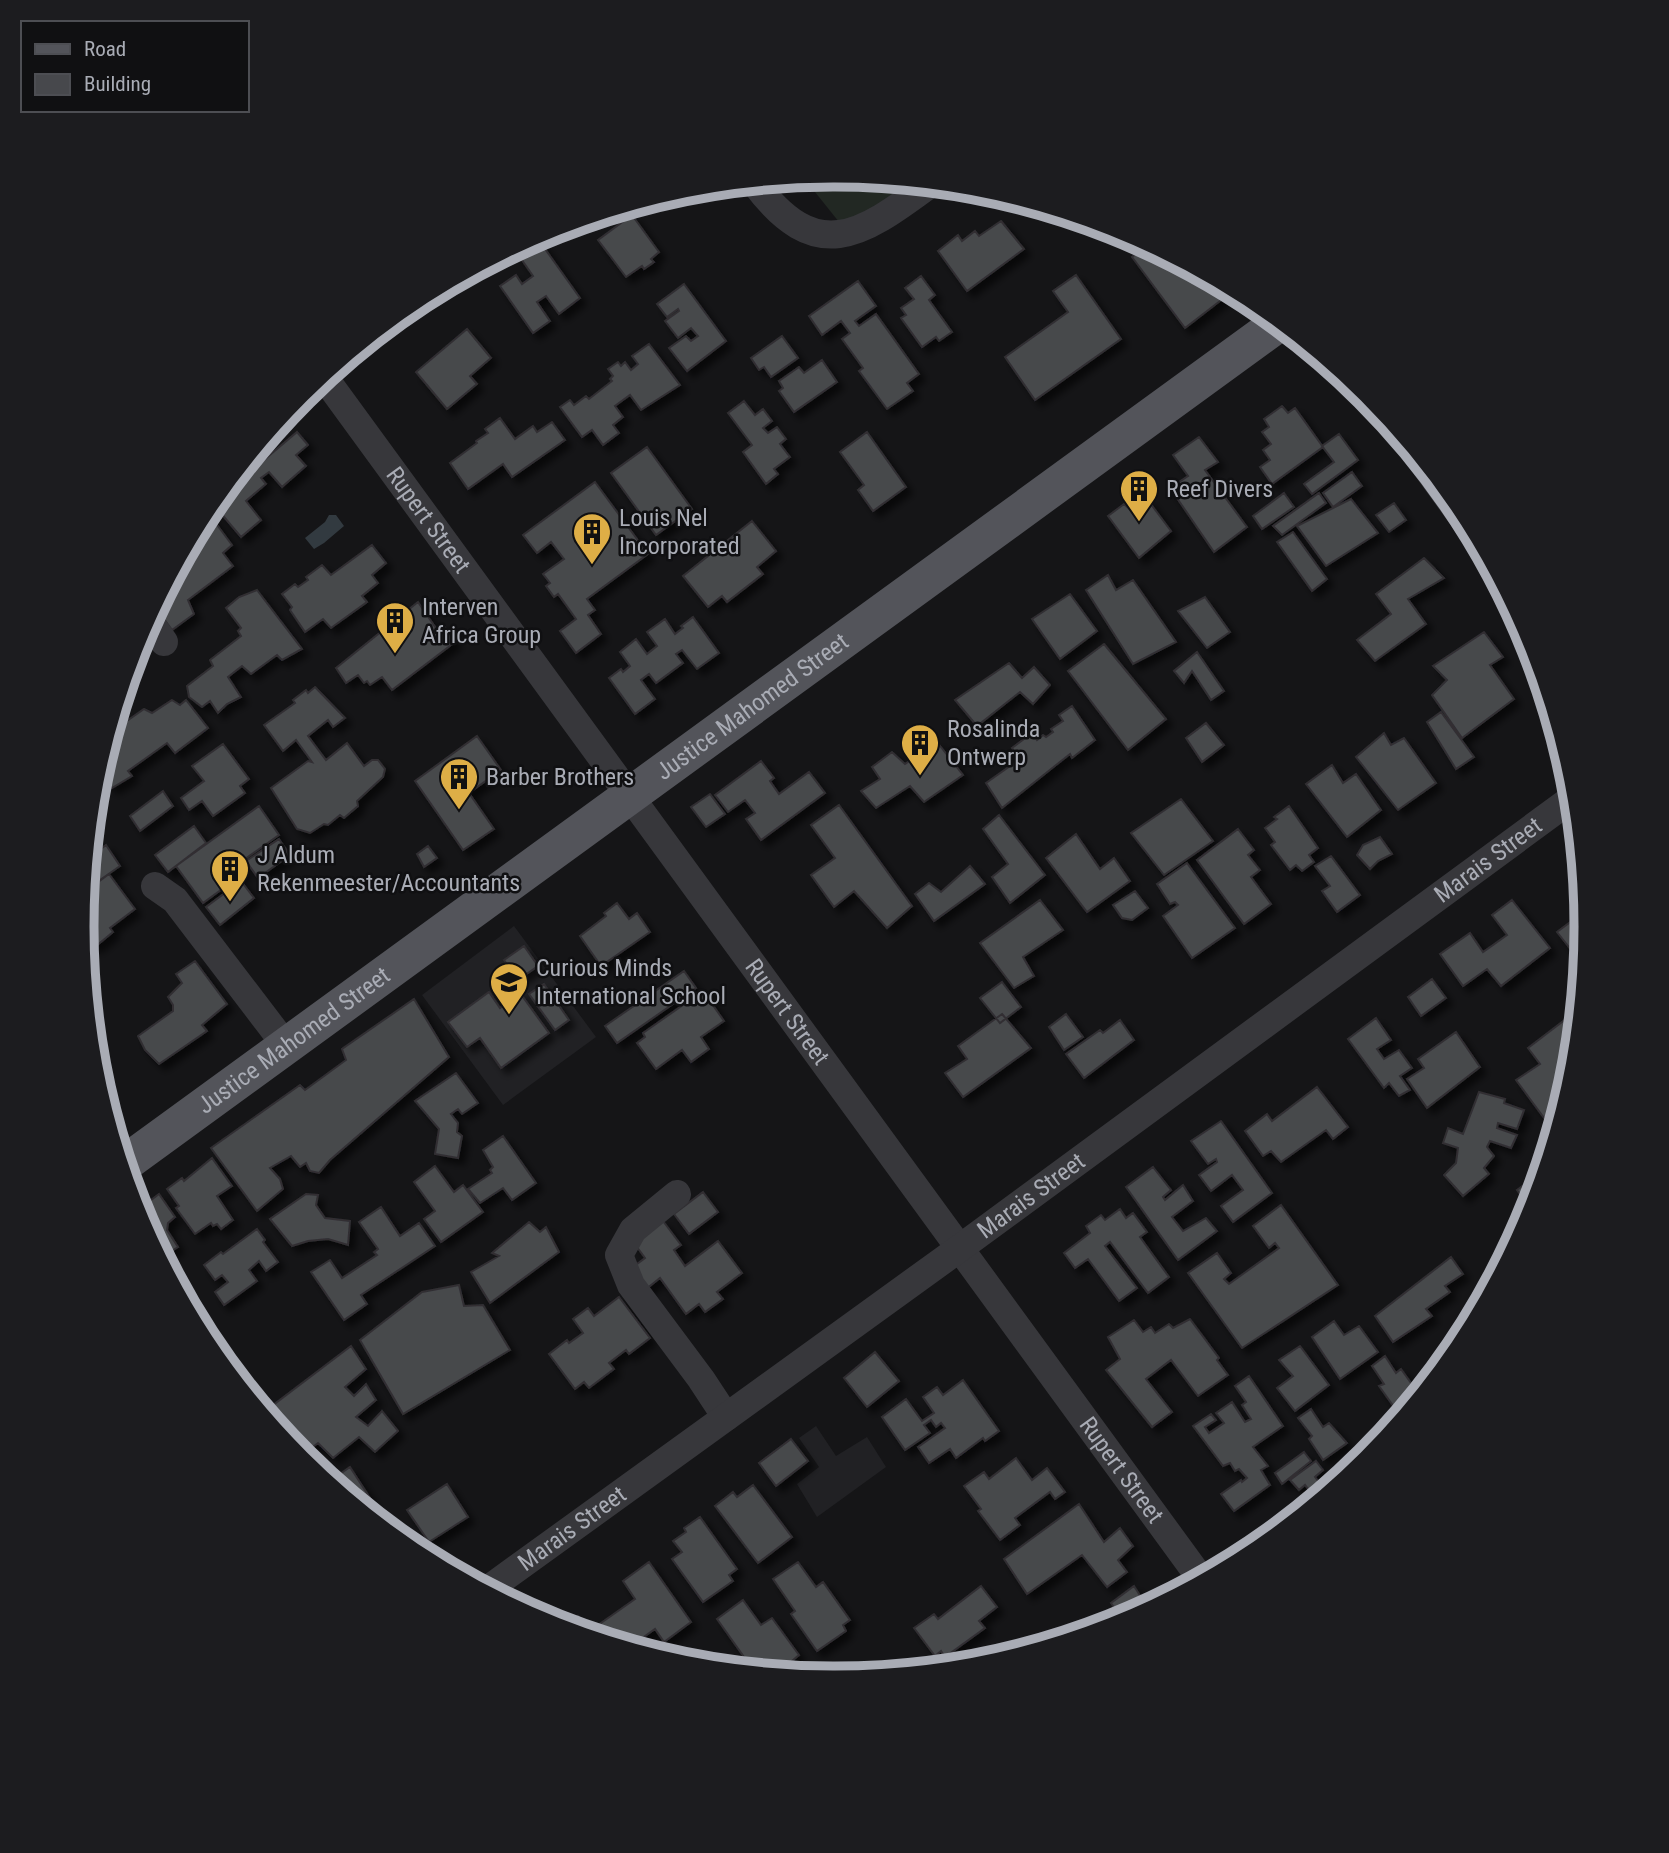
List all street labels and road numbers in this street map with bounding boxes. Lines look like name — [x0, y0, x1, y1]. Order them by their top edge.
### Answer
street label: Rupert Street — [380, 462, 476, 578]
street label: Justice Mahomed Street — [651, 627, 854, 786]
street label: Marais Street — [1429, 811, 1547, 909]
street label: Rupert Street — [739, 954, 835, 1070]
street label: Justice Mahomed Street — [192, 961, 395, 1120]
street label: Marais Street — [972, 1147, 1090, 1244]
street label: Rupert Street — [1074, 1412, 1169, 1528]
street label: Marais Street — [513, 1480, 631, 1577]

